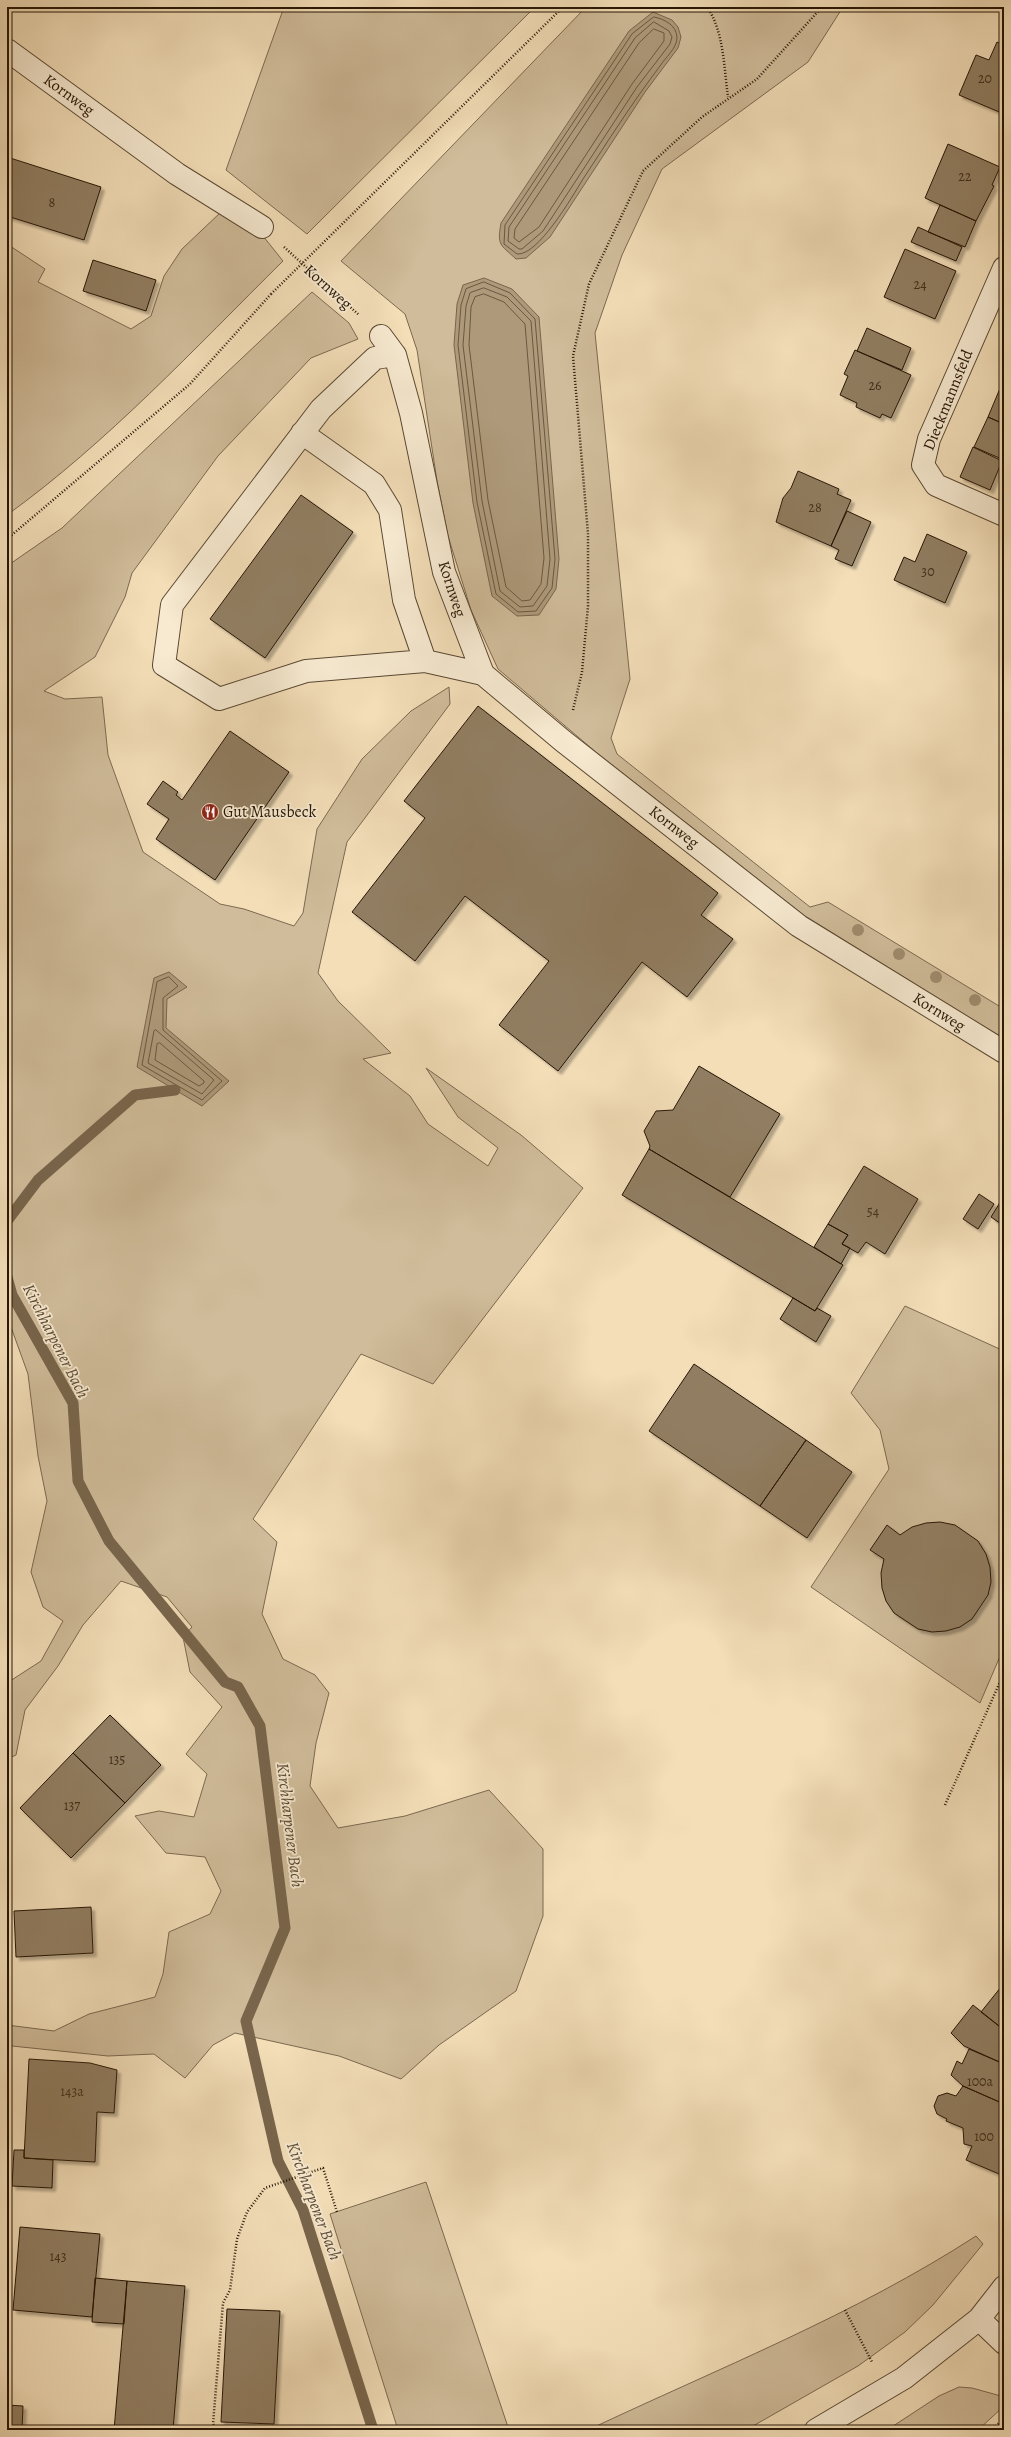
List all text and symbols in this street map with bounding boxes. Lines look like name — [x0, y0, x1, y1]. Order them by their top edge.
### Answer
street label: Kornweg — [39, 69, 99, 121]
house number: 20 — [978, 69, 992, 88]
house number: 22 — [958, 167, 972, 186]
house number: 8 — [49, 193, 56, 212]
street label: Kornweg — [299, 259, 357, 315]
house number: 24 — [914, 275, 927, 294]
street label: Dieckmannsfeld — [918, 346, 978, 454]
house number: 26 — [868, 376, 882, 395]
house number: 28 — [808, 498, 822, 517]
street label: Kornweg — [433, 558, 471, 620]
house number: 30 — [921, 562, 935, 581]
street label: Kornweg — [644, 800, 704, 854]
place label: Gut Mausbeck — [223, 801, 316, 823]
restaurant icon: Gut Mausbeck — [200, 802, 220, 822]
street label: Kornweg — [908, 987, 970, 1037]
house number: 54 — [867, 1202, 879, 1221]
water label: Kirchharpener Bach — [17, 1280, 95, 1402]
house number: 135 — [109, 1750, 125, 1769]
water label: Kirchharpener Bach — [271, 1761, 309, 1889]
house number: 137 — [64, 1796, 80, 1815]
house number: 100a — [967, 2072, 994, 2091]
house number: 143a — [60, 2082, 84, 2101]
house number: 100 — [974, 2127, 994, 2146]
water label: Kirchharpener Bach — [281, 2138, 347, 2264]
house number: 143 — [50, 2247, 67, 2266]

